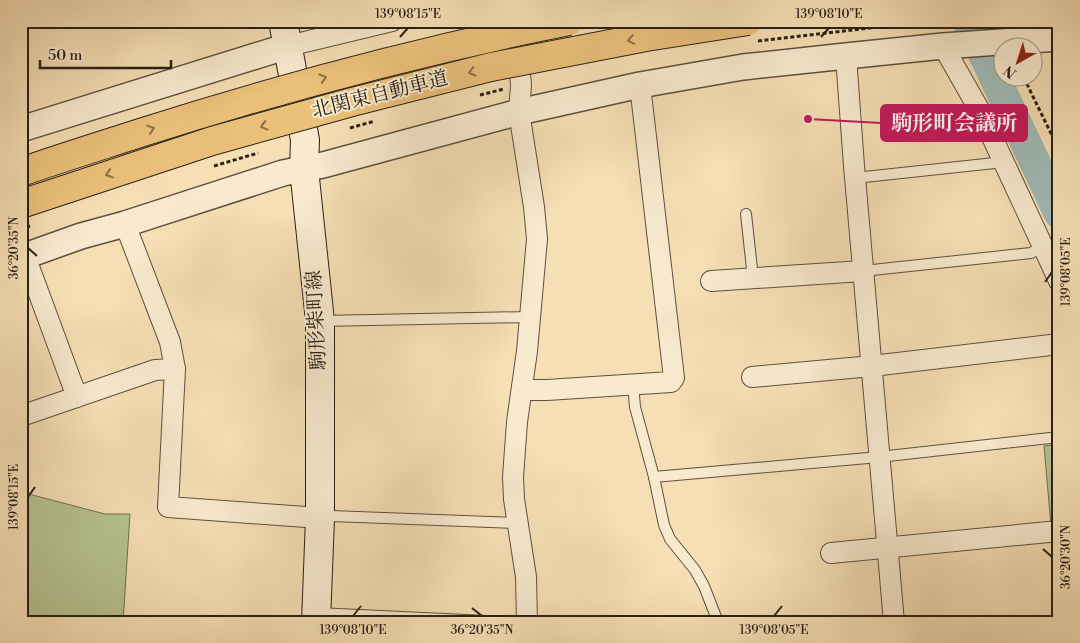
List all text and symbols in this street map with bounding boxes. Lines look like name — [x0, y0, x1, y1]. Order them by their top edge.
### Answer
text: 139°08'15"E — [375, 7, 441, 22]
text: 139°08'10"E — [795, 7, 863, 22]
one-way arrow — [627, 34, 635, 45]
scale bar — [40, 38, 171, 70]
north arrow — [992, 38, 1042, 88]
text: 50 m — [48, 46, 82, 65]
text: N — [1000, 61, 1020, 82]
street label: 北関東自動車道 — [309, 66, 451, 124]
one-way arrow — [467, 66, 476, 77]
one-way arrow — [319, 74, 327, 84]
callout: 駒形町会議所 — [881, 105, 1027, 141]
text: 駒形町会議所 — [891, 111, 1017, 137]
one-way arrow — [260, 121, 268, 131]
one-way arrow — [146, 125, 154, 135]
one-way arrow — [105, 169, 113, 179]
text: 36°20'35"N — [7, 217, 22, 279]
text: 139°08'05"E — [1059, 237, 1074, 307]
street label: 駒形柴町線 — [302, 269, 332, 371]
text: 139°08'15"E — [7, 464, 22, 530]
text: 36°20'30"N — [1059, 525, 1074, 589]
text: 139°08'10"E — [319, 623, 387, 638]
text: 36°20'35"N — [451, 623, 513, 638]
text: 139°08'05"E — [739, 623, 809, 638]

